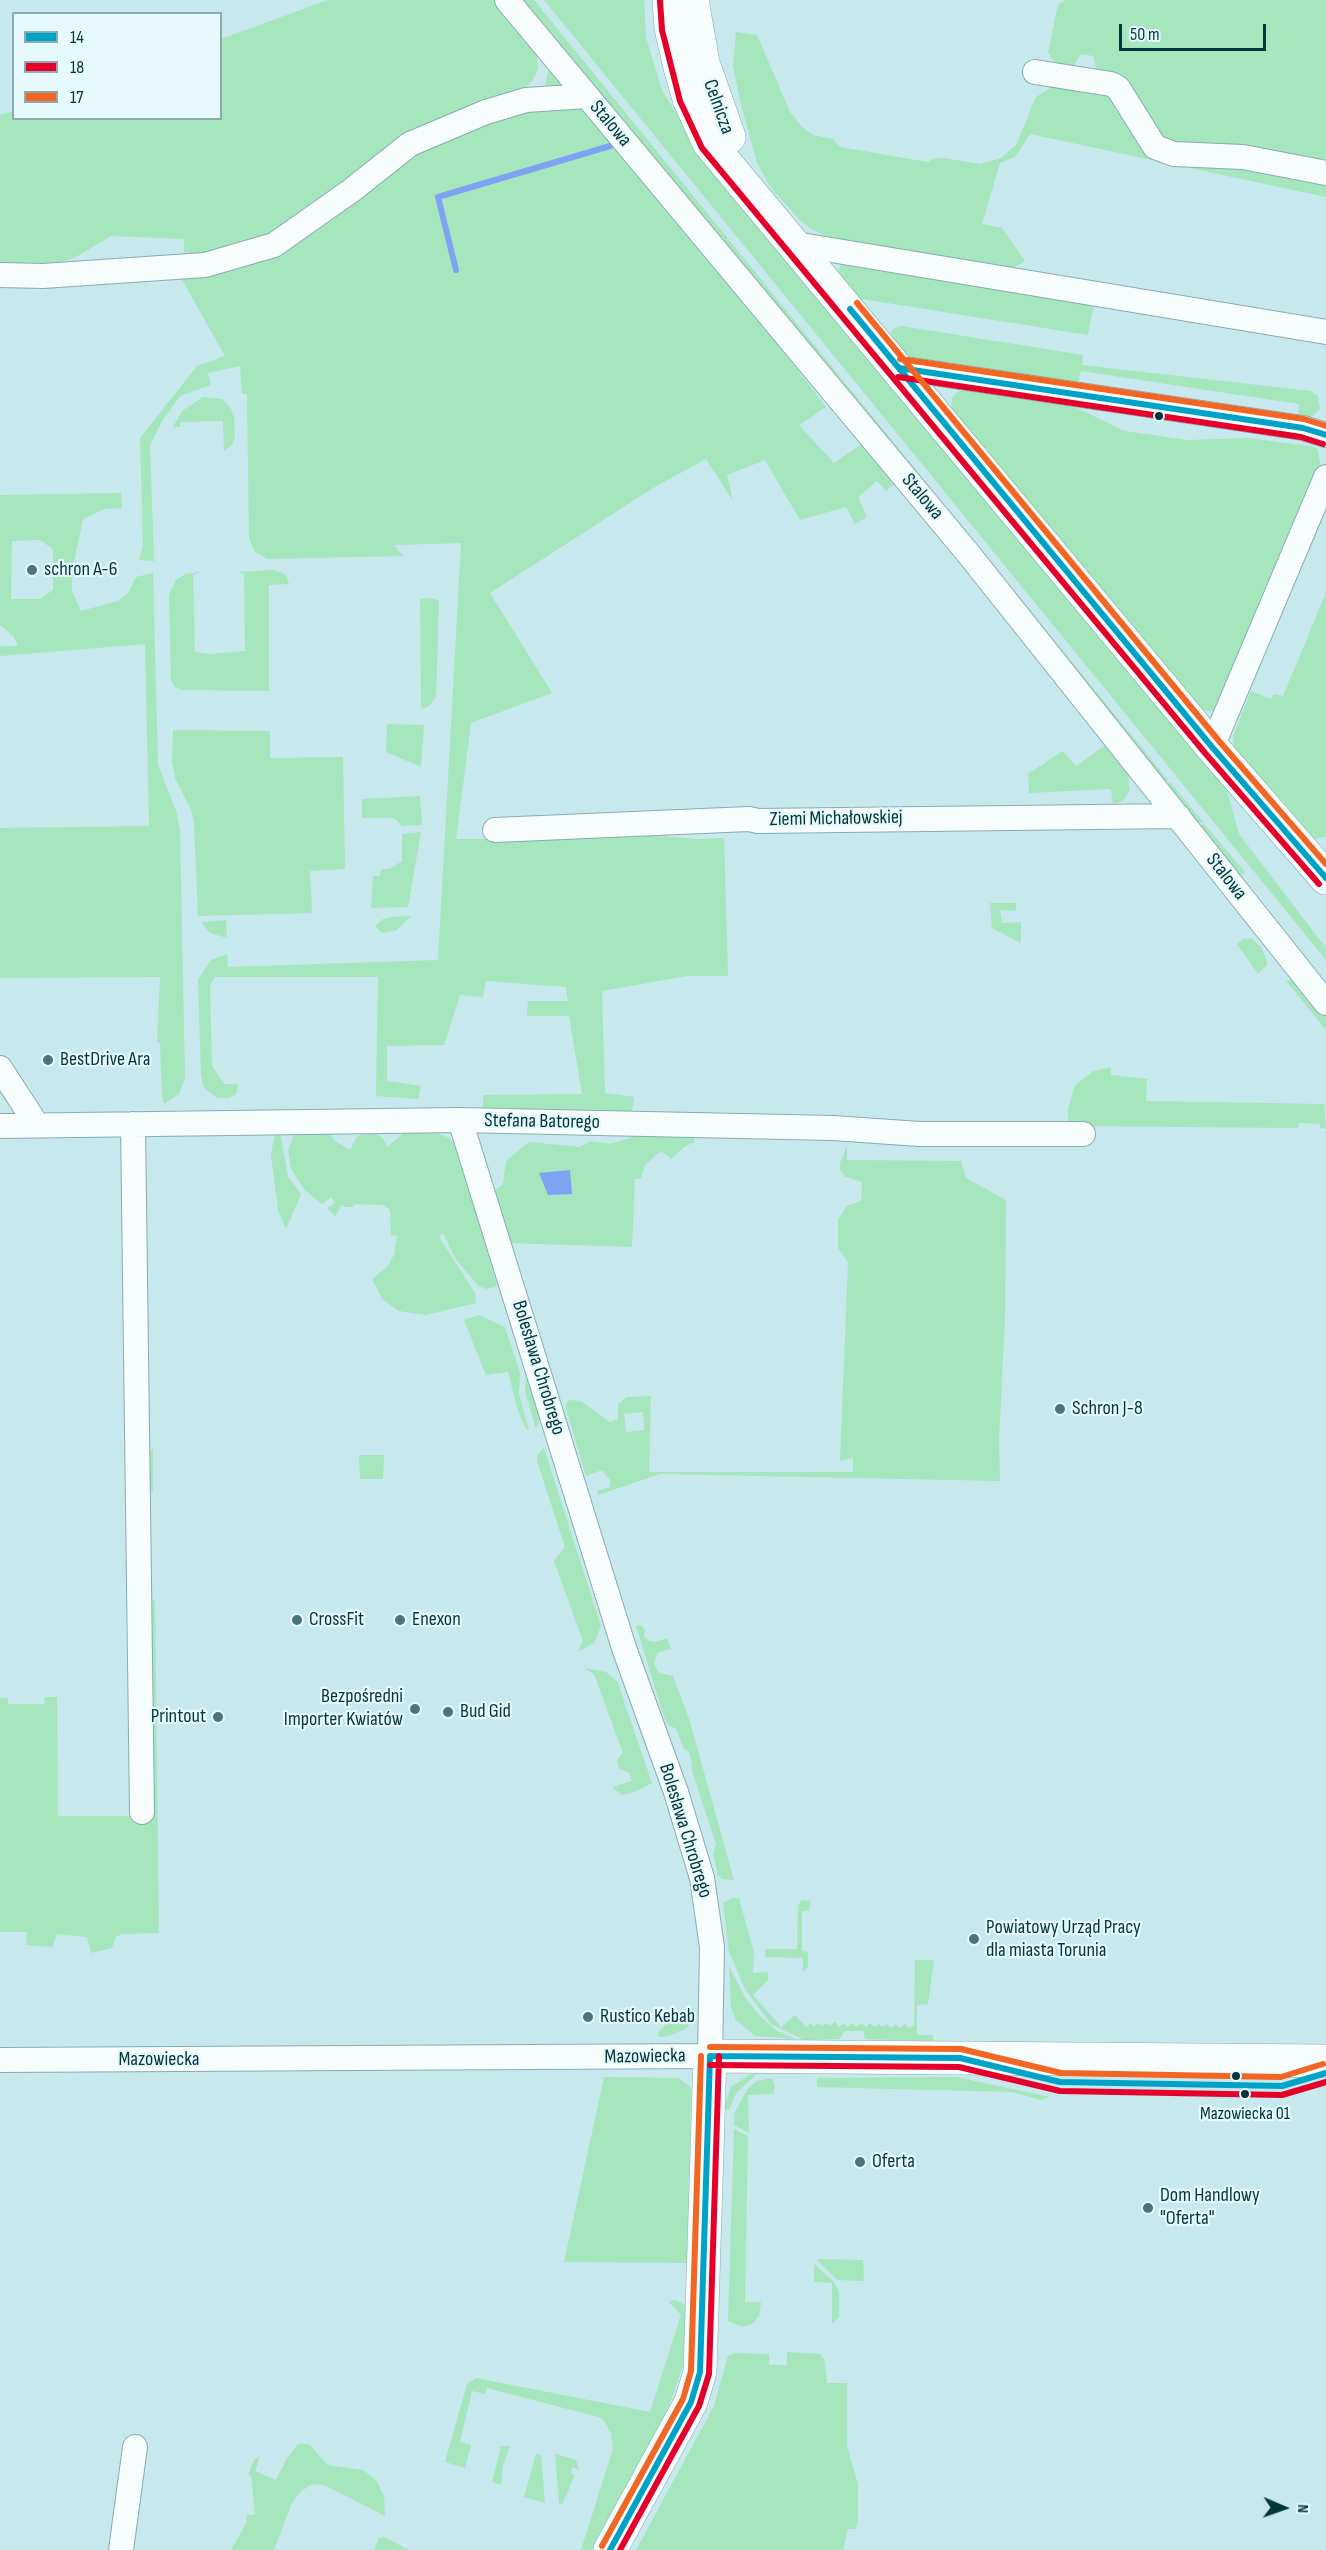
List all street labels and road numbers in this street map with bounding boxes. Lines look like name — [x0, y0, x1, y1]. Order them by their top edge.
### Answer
street label: Celnicza — [697, 76, 739, 138]
street label: Stalowa — [584, 96, 636, 152]
street label: Stalowa — [896, 469, 948, 525]
street label: Ziemi Michałowskiej — [769, 806, 903, 832]
street label: Stalowa — [1200, 849, 1252, 905]
street label: Stefana Batorego — [484, 1109, 600, 1135]
street label: Bolesława Chrobrego — [506, 1298, 570, 1438]
street label: Bolesława Chrobrego — [653, 1761, 717, 1901]
street label: Mazowiecka — [604, 2044, 686, 2070]
street label: Mazowiecka — [118, 2048, 200, 2072]

